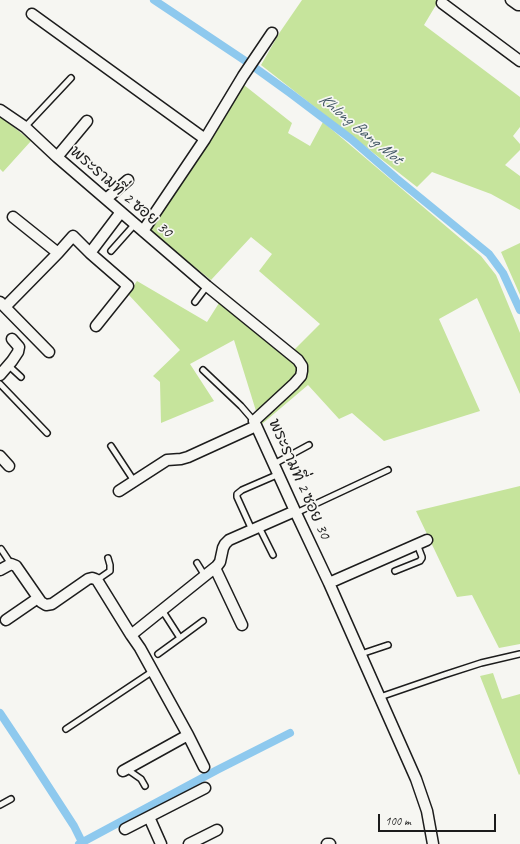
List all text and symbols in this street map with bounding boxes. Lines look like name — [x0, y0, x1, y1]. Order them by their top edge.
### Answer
water label: Khlong Bang Mot — [314, 89, 406, 169]
street label: พระรามที่ 2 ซอย 30 — [66, 142, 176, 242]
street label: พระรามที่ 2 ซอย 30 — [264, 416, 334, 542]
scale bar — [380, 806, 498, 832]
text: 100 m — [385, 813, 411, 829]

